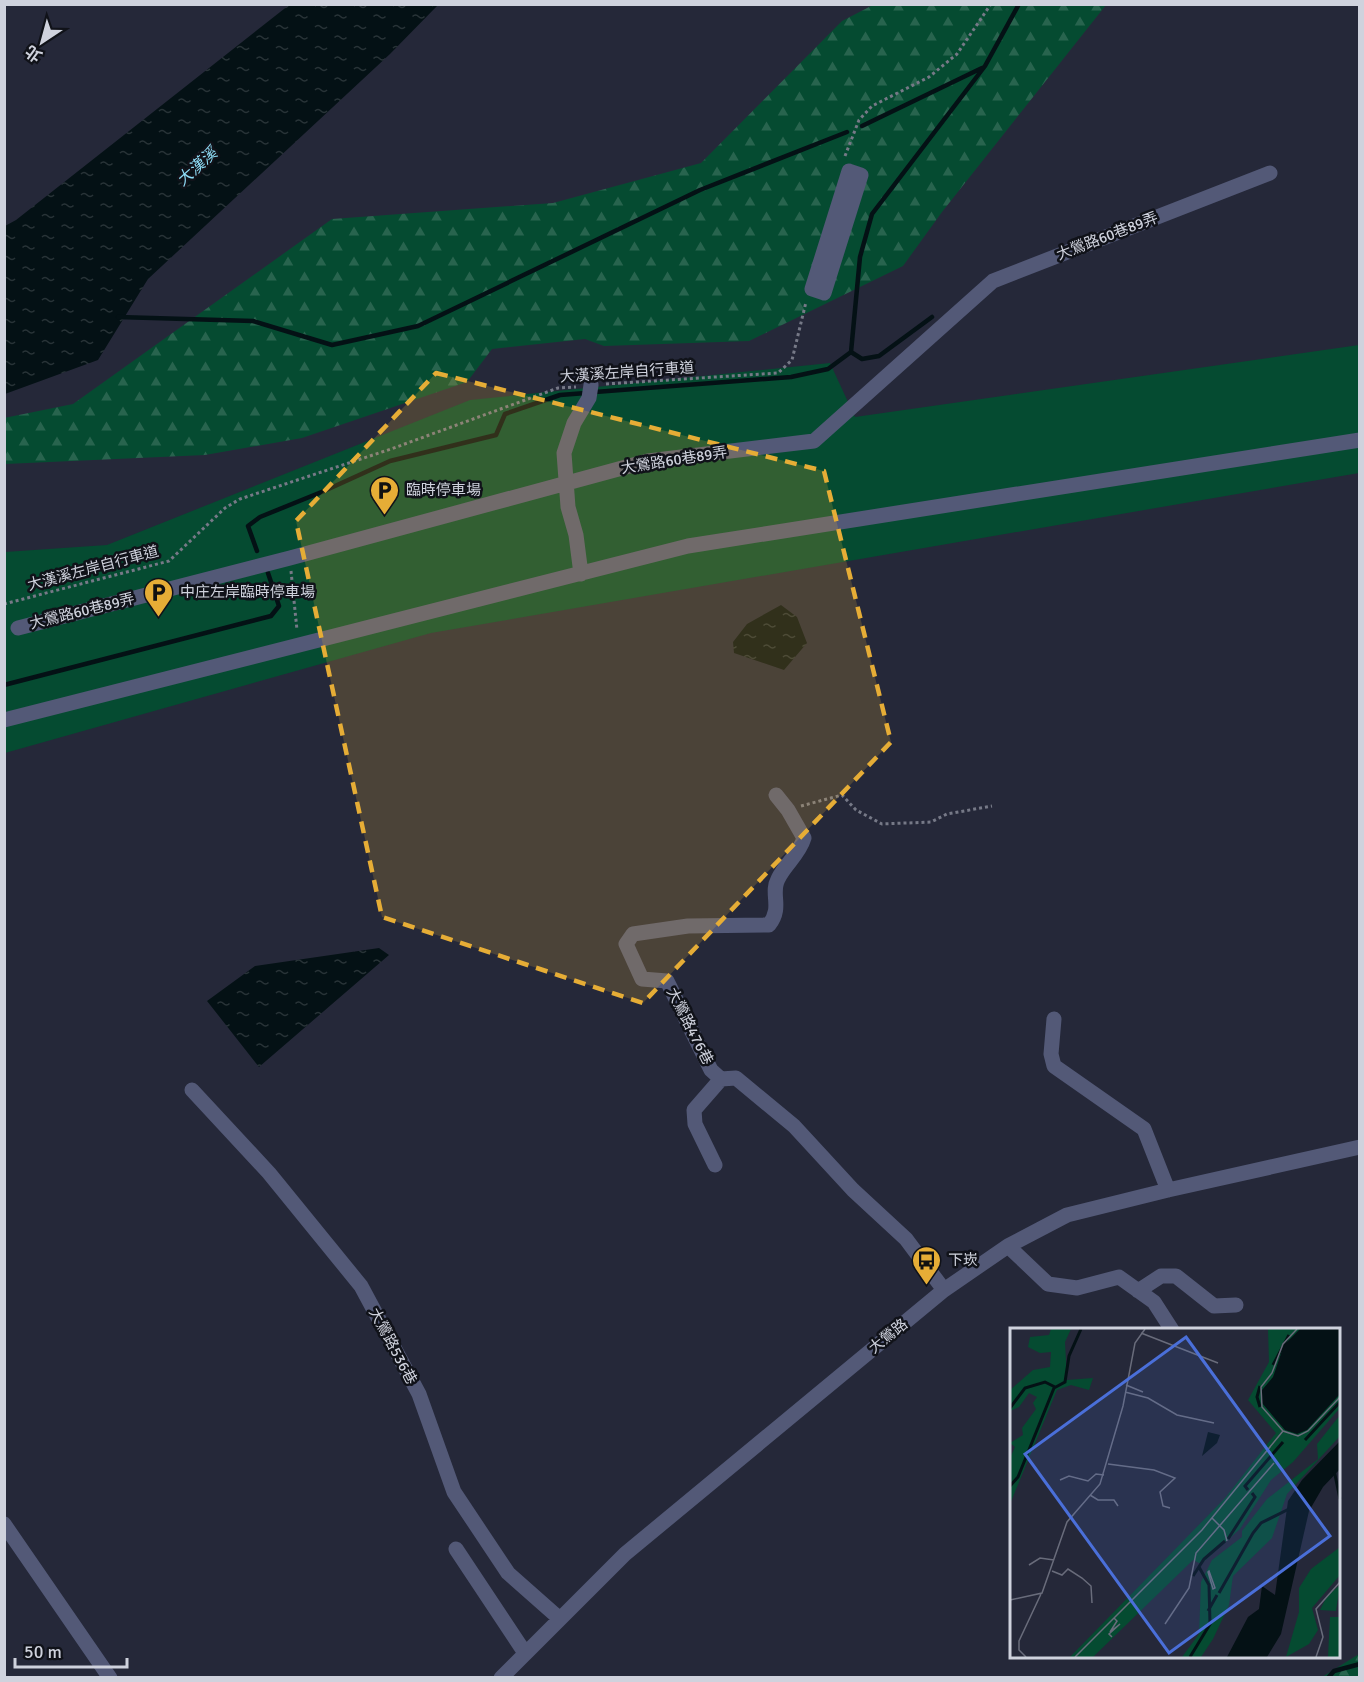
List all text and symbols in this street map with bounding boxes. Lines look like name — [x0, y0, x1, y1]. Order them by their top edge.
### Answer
north arrow — [12, 12, 72, 72]
text: 北 — [21, 41, 46, 66]
water label: 大漢溪 — [172, 142, 223, 190]
street label: 大鶯路60巷89弄 — [1054, 208, 1160, 264]
street label: 大漢溪左岸自行車道 — [559, 358, 695, 386]
street label: 大鶯路60巷89弄 — [620, 443, 728, 477]
parking icon: 臨時停車場 — [369, 474, 401, 516]
place label: 臨時停車場 — [406, 481, 481, 499]
street label: 大漢溪左岸自行車道 — [25, 542, 161, 594]
parking icon: 中庄左岸臨時停車場 — [143, 576, 175, 618]
place label: 中庄左岸臨時停車場 — [180, 583, 315, 601]
street label: 大鶯路60巷89弄 — [28, 589, 136, 633]
street label: 大鶯路476巷 — [663, 984, 717, 1068]
bus stop icon: 下崁 — [911, 1244, 943, 1286]
place label: 下崁 — [948, 1251, 978, 1269]
street label: 大鶯路536巷 — [365, 1305, 421, 1387]
street label: 大鶯路 — [865, 1315, 911, 1357]
inset map — [1010, 1328, 1340, 1658]
scale bar — [15, 1631, 128, 1669]
text: 50 m — [24, 1641, 62, 1663]

